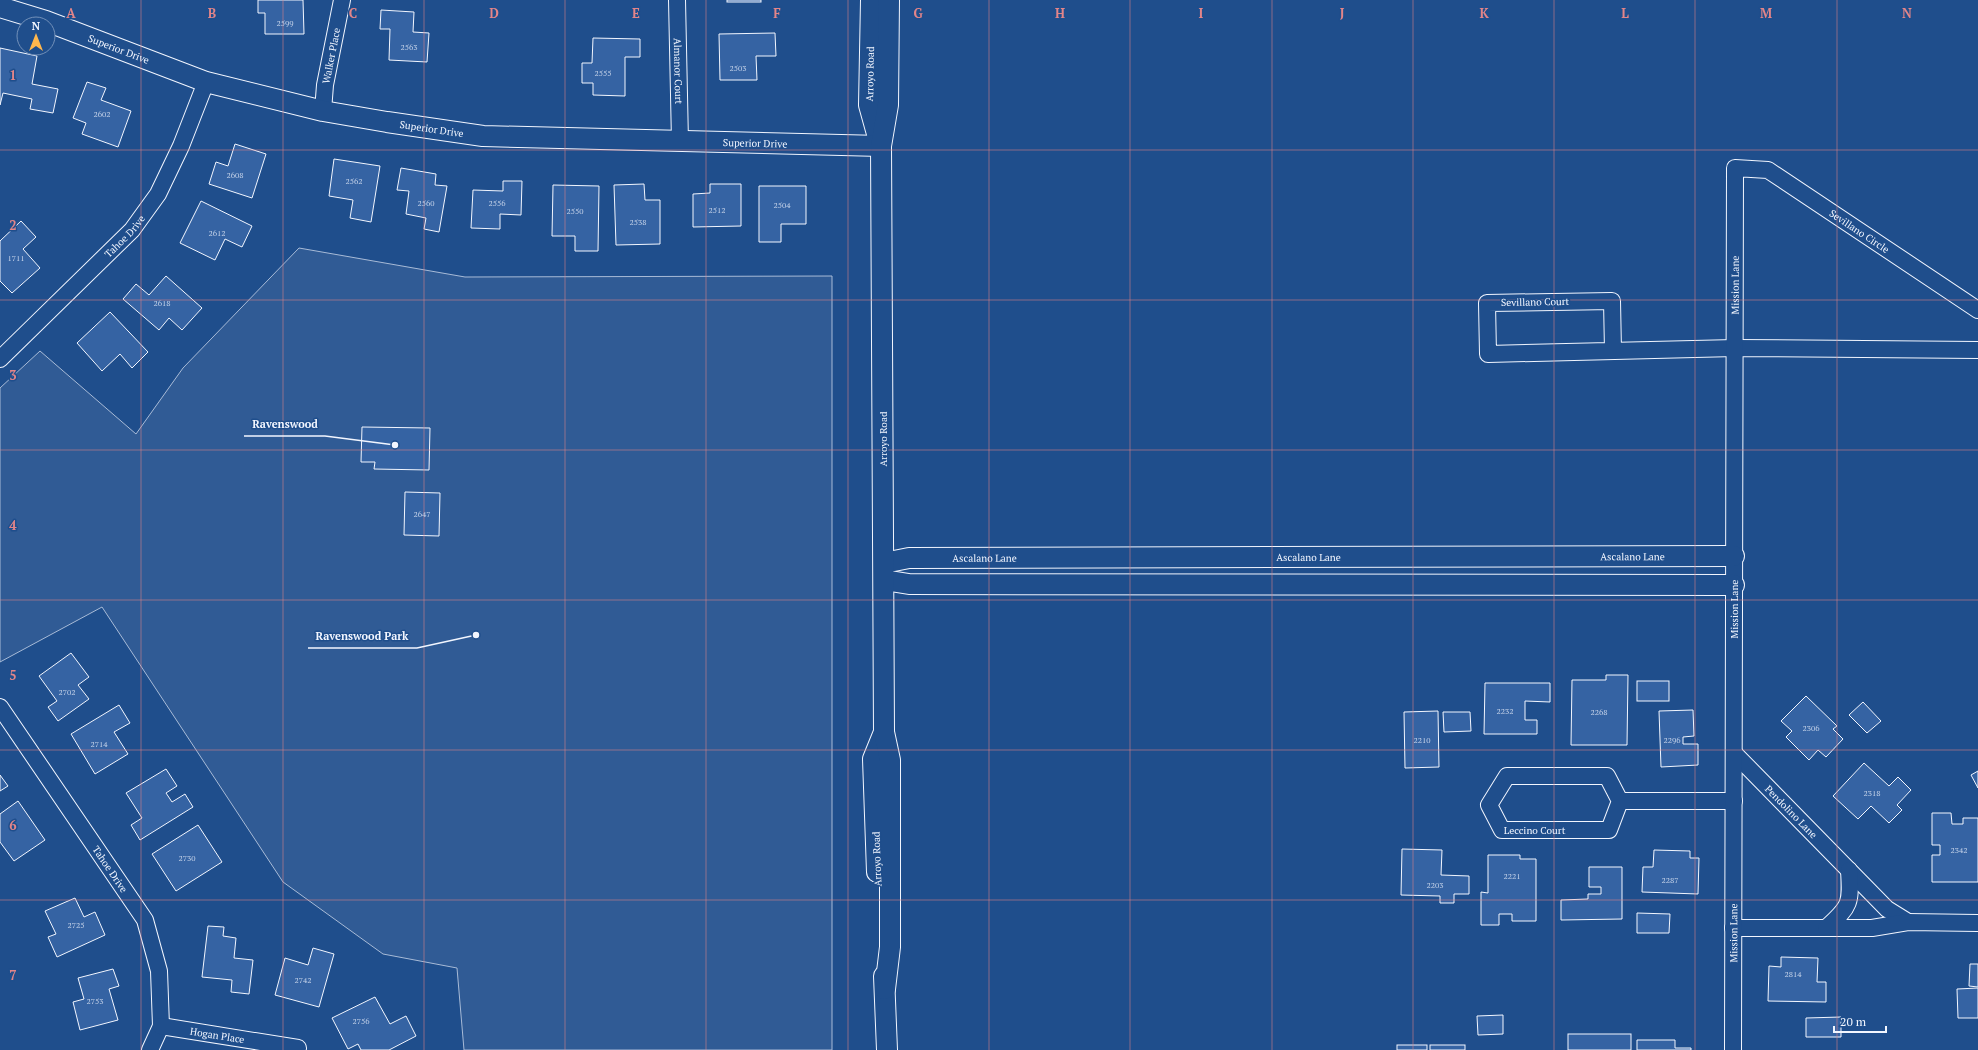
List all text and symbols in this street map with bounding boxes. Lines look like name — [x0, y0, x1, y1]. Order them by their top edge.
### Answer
text: A — [66, 4, 76, 22]
text: B — [208, 4, 216, 22]
text: C — [349, 4, 357, 22]
text: D — [489, 4, 499, 22]
text: E — [632, 4, 640, 22]
text: F — [773, 4, 781, 22]
text: G — [913, 4, 923, 22]
text: H — [1055, 4, 1065, 22]
text: I — [1199, 4, 1204, 22]
text: J — [1340, 4, 1345, 22]
text: K — [1479, 4, 1489, 22]
text: L — [1621, 4, 1629, 22]
text: M — [1760, 4, 1772, 22]
text: N — [1902, 4, 1912, 22]
north arrow — [16, 16, 56, 56]
house number: 2599 — [276, 18, 294, 28]
text: N — [32, 19, 41, 33]
street label: Walker Place — [319, 27, 343, 85]
street label: Superior Drive — [86, 31, 151, 66]
street label: Almanor Court — [671, 38, 686, 105]
house number: 2563 — [400, 42, 418, 52]
street label: Arroyo Road — [863, 46, 877, 102]
house number: 2503 — [729, 63, 747, 73]
text: 1 — [9, 66, 17, 84]
house number: 2555 — [594, 68, 612, 78]
house number: 2602 — [93, 109, 111, 119]
street label: Superior Drive — [399, 117, 465, 140]
street label: Superior Drive — [723, 136, 787, 150]
house number: 2608 — [226, 170, 244, 180]
house number: 2562 — [345, 176, 363, 186]
house number: 2560 — [417, 198, 435, 208]
house number: 2556 — [488, 198, 506, 208]
house number: 2504 — [773, 200, 791, 210]
house number: 2512 — [708, 205, 726, 215]
house number: 2550 — [566, 206, 584, 216]
street label: Sevillano Circle — [1827, 206, 1892, 256]
street label: Tahoe Drive — [101, 212, 147, 260]
text: 2 — [9, 216, 17, 234]
house number: 2538 — [629, 217, 647, 227]
house number: 2612 — [208, 228, 226, 238]
house number: 1711 — [7, 253, 25, 263]
street label: Mission Lane — [1728, 256, 1741, 314]
street label: Sevillano Court — [1501, 295, 1570, 309]
house number: 2618 — [153, 298, 171, 308]
text: 3 — [9, 366, 17, 384]
street label: Arroyo Road — [877, 411, 890, 467]
callout: Ravenswood — [244, 413, 325, 436]
text: Ravenswood — [252, 417, 318, 431]
house number: 2647 — [413, 509, 431, 519]
text: 4 — [9, 516, 17, 534]
street label: Ascalano Lane — [1276, 550, 1341, 564]
street label: Ascalano Lane — [1600, 550, 1665, 563]
street label: Ascalano Lane — [952, 551, 1017, 564]
street label: Mission Lane — [1727, 580, 1741, 638]
callout: Ravenswood Park — [308, 625, 417, 648]
text: Ravenswood Park — [316, 629, 409, 643]
text: 5 — [9, 666, 17, 684]
house number: 2702 — [58, 687, 76, 697]
house number: 2232 — [1496, 706, 1514, 716]
house number: 2268 — [1590, 707, 1608, 717]
house number: 2306 — [1802, 723, 1820, 733]
house number: 2210 — [1413, 735, 1431, 745]
house number: 2296 — [1663, 735, 1681, 745]
house number: 2714 — [90, 739, 108, 749]
street label: Pendolino Lane — [1763, 782, 1820, 841]
house number: 2318 — [1863, 788, 1881, 798]
text: 6 — [9, 816, 17, 834]
street label: Leccino Court — [1504, 824, 1566, 837]
street label: Arroyo Road — [870, 831, 884, 887]
street label: Tahoe Drive — [90, 843, 131, 895]
house number: 2342 — [1950, 845, 1968, 855]
house number: 2730 — [178, 853, 196, 863]
house number: 2221 — [1503, 871, 1521, 881]
house number: 2287 — [1661, 875, 1679, 885]
house number: 2203 — [1426, 880, 1444, 890]
street label: Mission Lane — [1727, 904, 1740, 962]
house number: 2725 — [67, 920, 85, 930]
text: 7 — [9, 966, 17, 984]
house number: 2814 — [1784, 969, 1802, 979]
house number: 2742 — [294, 975, 312, 985]
house number: 2753 — [86, 996, 104, 1006]
scale bar — [1834, 1008, 1886, 1034]
text: 20 m — [1840, 1014, 1867, 1029]
house number: 2756 — [352, 1016, 370, 1026]
street label: Hogan Place — [189, 1024, 246, 1046]

